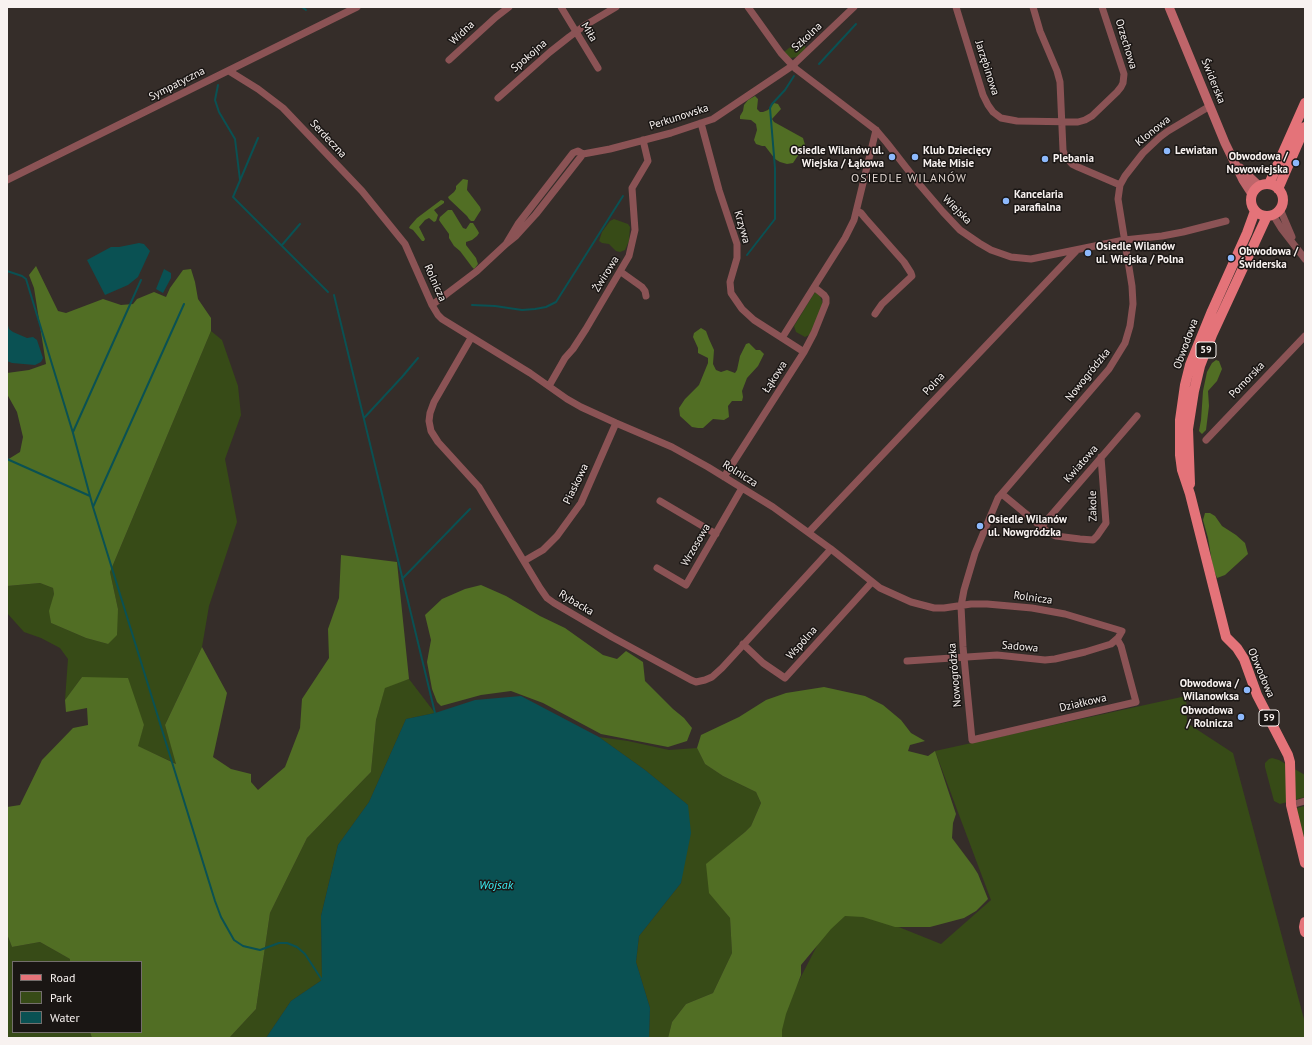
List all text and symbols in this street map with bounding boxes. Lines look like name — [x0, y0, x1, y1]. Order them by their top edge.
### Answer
street label: Orzechowa — [1112, 17, 1140, 71]
street label: Widna — [447, 18, 477, 48]
street label: Miła — [578, 20, 600, 44]
street label: Szkolna — [789, 20, 825, 54]
street label: Spokojna — [508, 37, 550, 75]
street label: Jarzębinowa — [972, 39, 1002, 97]
street label: Świderska — [1198, 57, 1228, 105]
street label: Sympatyczna — [147, 64, 207, 104]
street label: Perkunowska — [648, 101, 710, 133]
street label: Klonowa — [1133, 113, 1173, 149]
street label: Serdeczna — [307, 117, 349, 161]
place label: Osiedle Wilanów ul. Wiejska / Łąkowa — [790, 144, 884, 170]
place label: Klub Dziecięcy Małe Misie — [923, 144, 991, 170]
place label: Lewiatan — [1175, 144, 1217, 158]
marker: Lewiatan — [1162, 146, 1172, 156]
place label: Obwodowa / Nowowiejska — [1226, 150, 1288, 176]
marker: Osiedle Wilanów ul. Wiejska / Łąkowa — [887, 152, 897, 162]
marker: Klub Dziecięcy Małe Misie — [910, 152, 920, 162]
place label: Plebania — [1053, 152, 1094, 166]
marker: Plebania — [1040, 154, 1050, 164]
marker: Obwodowa / Nowowiejska — [1291, 158, 1301, 168]
district label: OSIEDLE WILANÓW — [851, 172, 967, 186]
place label: Kancelaria parafialna — [1014, 188, 1063, 214]
street label: Wiejska — [940, 193, 974, 227]
marker: Kancelaria parafialna — [1001, 196, 1011, 206]
street label: Krzywa — [731, 209, 753, 245]
place label: Osiedle Wilanów ul. Wiejska / Polna — [1096, 240, 1184, 266]
place label: Obwodowa / Świderska — [1239, 245, 1298, 271]
marker: Osiedle Wilanów ul. Wiejska / Polna — [1083, 248, 1093, 258]
marker: Obwodowa / Świderska — [1226, 253, 1236, 263]
street label: Żwirowa — [590, 254, 622, 294]
street label: Rolnicza — [421, 262, 449, 304]
street label: Obwodowa — [1171, 317, 1201, 371]
road number: 59 — [1196, 342, 1216, 358]
street label: Nowogródzka — [1063, 346, 1113, 404]
street label: Łąkowa — [760, 359, 790, 395]
street label: Pomorska — [1226, 359, 1268, 401]
street label: Polna — [920, 370, 948, 398]
street label: Kwiatowa — [1061, 442, 1101, 486]
street label: Rolnicza — [720, 458, 760, 490]
street label: Piaskowa — [561, 461, 591, 507]
street label: Zakole — [1086, 490, 1100, 522]
place label: Osiedle Wilanów ul. Nowgródzka — [988, 513, 1067, 539]
street label: Wrzosowa — [679, 521, 713, 569]
marker: Osiedle Wilanów ul. Nowgródzka — [975, 521, 985, 531]
street label: Rybacka — [556, 587, 596, 619]
street label: Rolnicza — [1013, 589, 1053, 607]
street label: Wspólna — [784, 624, 820, 662]
street label: Sadowa — [1001, 639, 1039, 655]
street label: Nowogródzka — [946, 642, 964, 708]
street label: Obwodowa — [1245, 646, 1277, 700]
place label: Obwodowa / Wilanowksa — [1180, 677, 1239, 703]
marker: Obwodowa / Wilanowksa — [1242, 685, 1252, 695]
street label: Działkowa — [1058, 691, 1108, 715]
place label: Obwodowa / Rolnicza — [1181, 704, 1233, 730]
road number: 59 — [1259, 710, 1279, 726]
marker: Obwodowa / Rolnicza — [1236, 712, 1246, 722]
water label: Wojsak — [479, 879, 513, 893]
legend — [12, 961, 142, 1033]
text: Road — [50, 970, 75, 985]
text: Park — [50, 990, 72, 1005]
text: Water — [50, 1010, 80, 1025]

